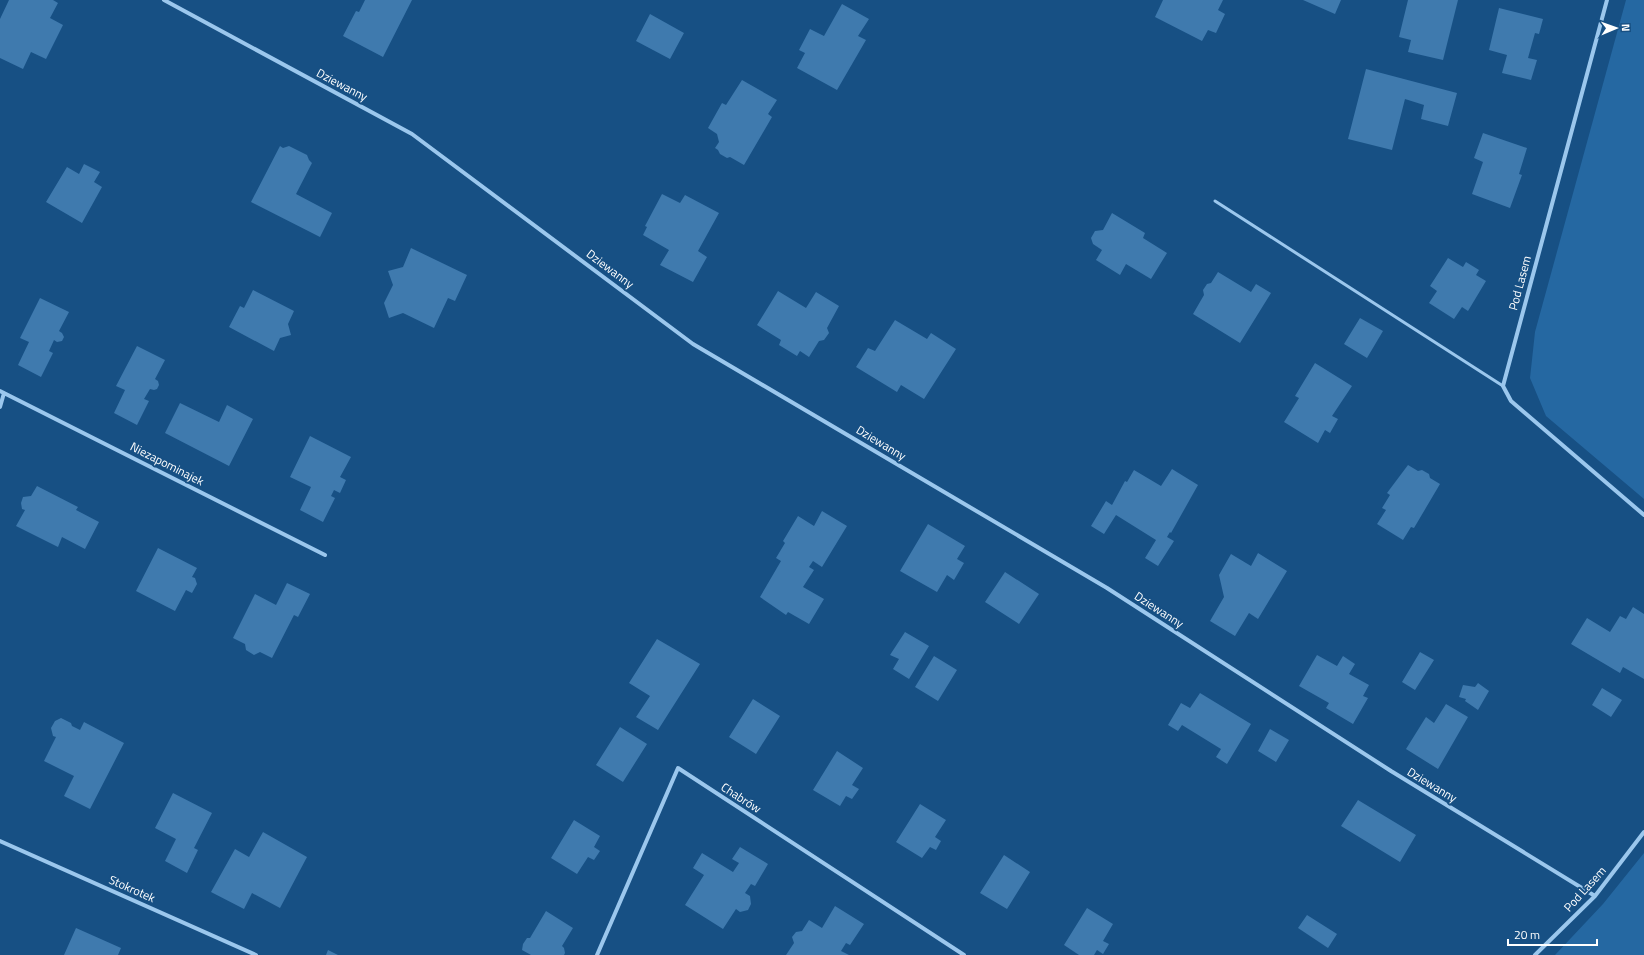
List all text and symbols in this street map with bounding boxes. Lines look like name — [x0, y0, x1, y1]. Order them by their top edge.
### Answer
north arrow — [1596, 8, 1636, 48]
text: N — [1618, 24, 1634, 32]
street label: Dziewanny — [313, 63, 371, 106]
street label: Dziewanny — [582, 244, 638, 293]
street label: Pod Lasem — [1503, 253, 1536, 312]
street label: Dziewanny — [853, 420, 910, 465]
street label: Niezapominajek — [127, 437, 208, 490]
street label: Dziewanny — [1131, 586, 1188, 633]
street label: Dziewanny — [1404, 762, 1461, 807]
street label: Chabrów — [717, 777, 765, 818]
street label: Pod Lasem — [1559, 862, 1610, 916]
street label: Stokrotek — [106, 870, 159, 907]
scale bar — [1508, 921, 1597, 947]
text: 20 m — [1514, 925, 1540, 944]

